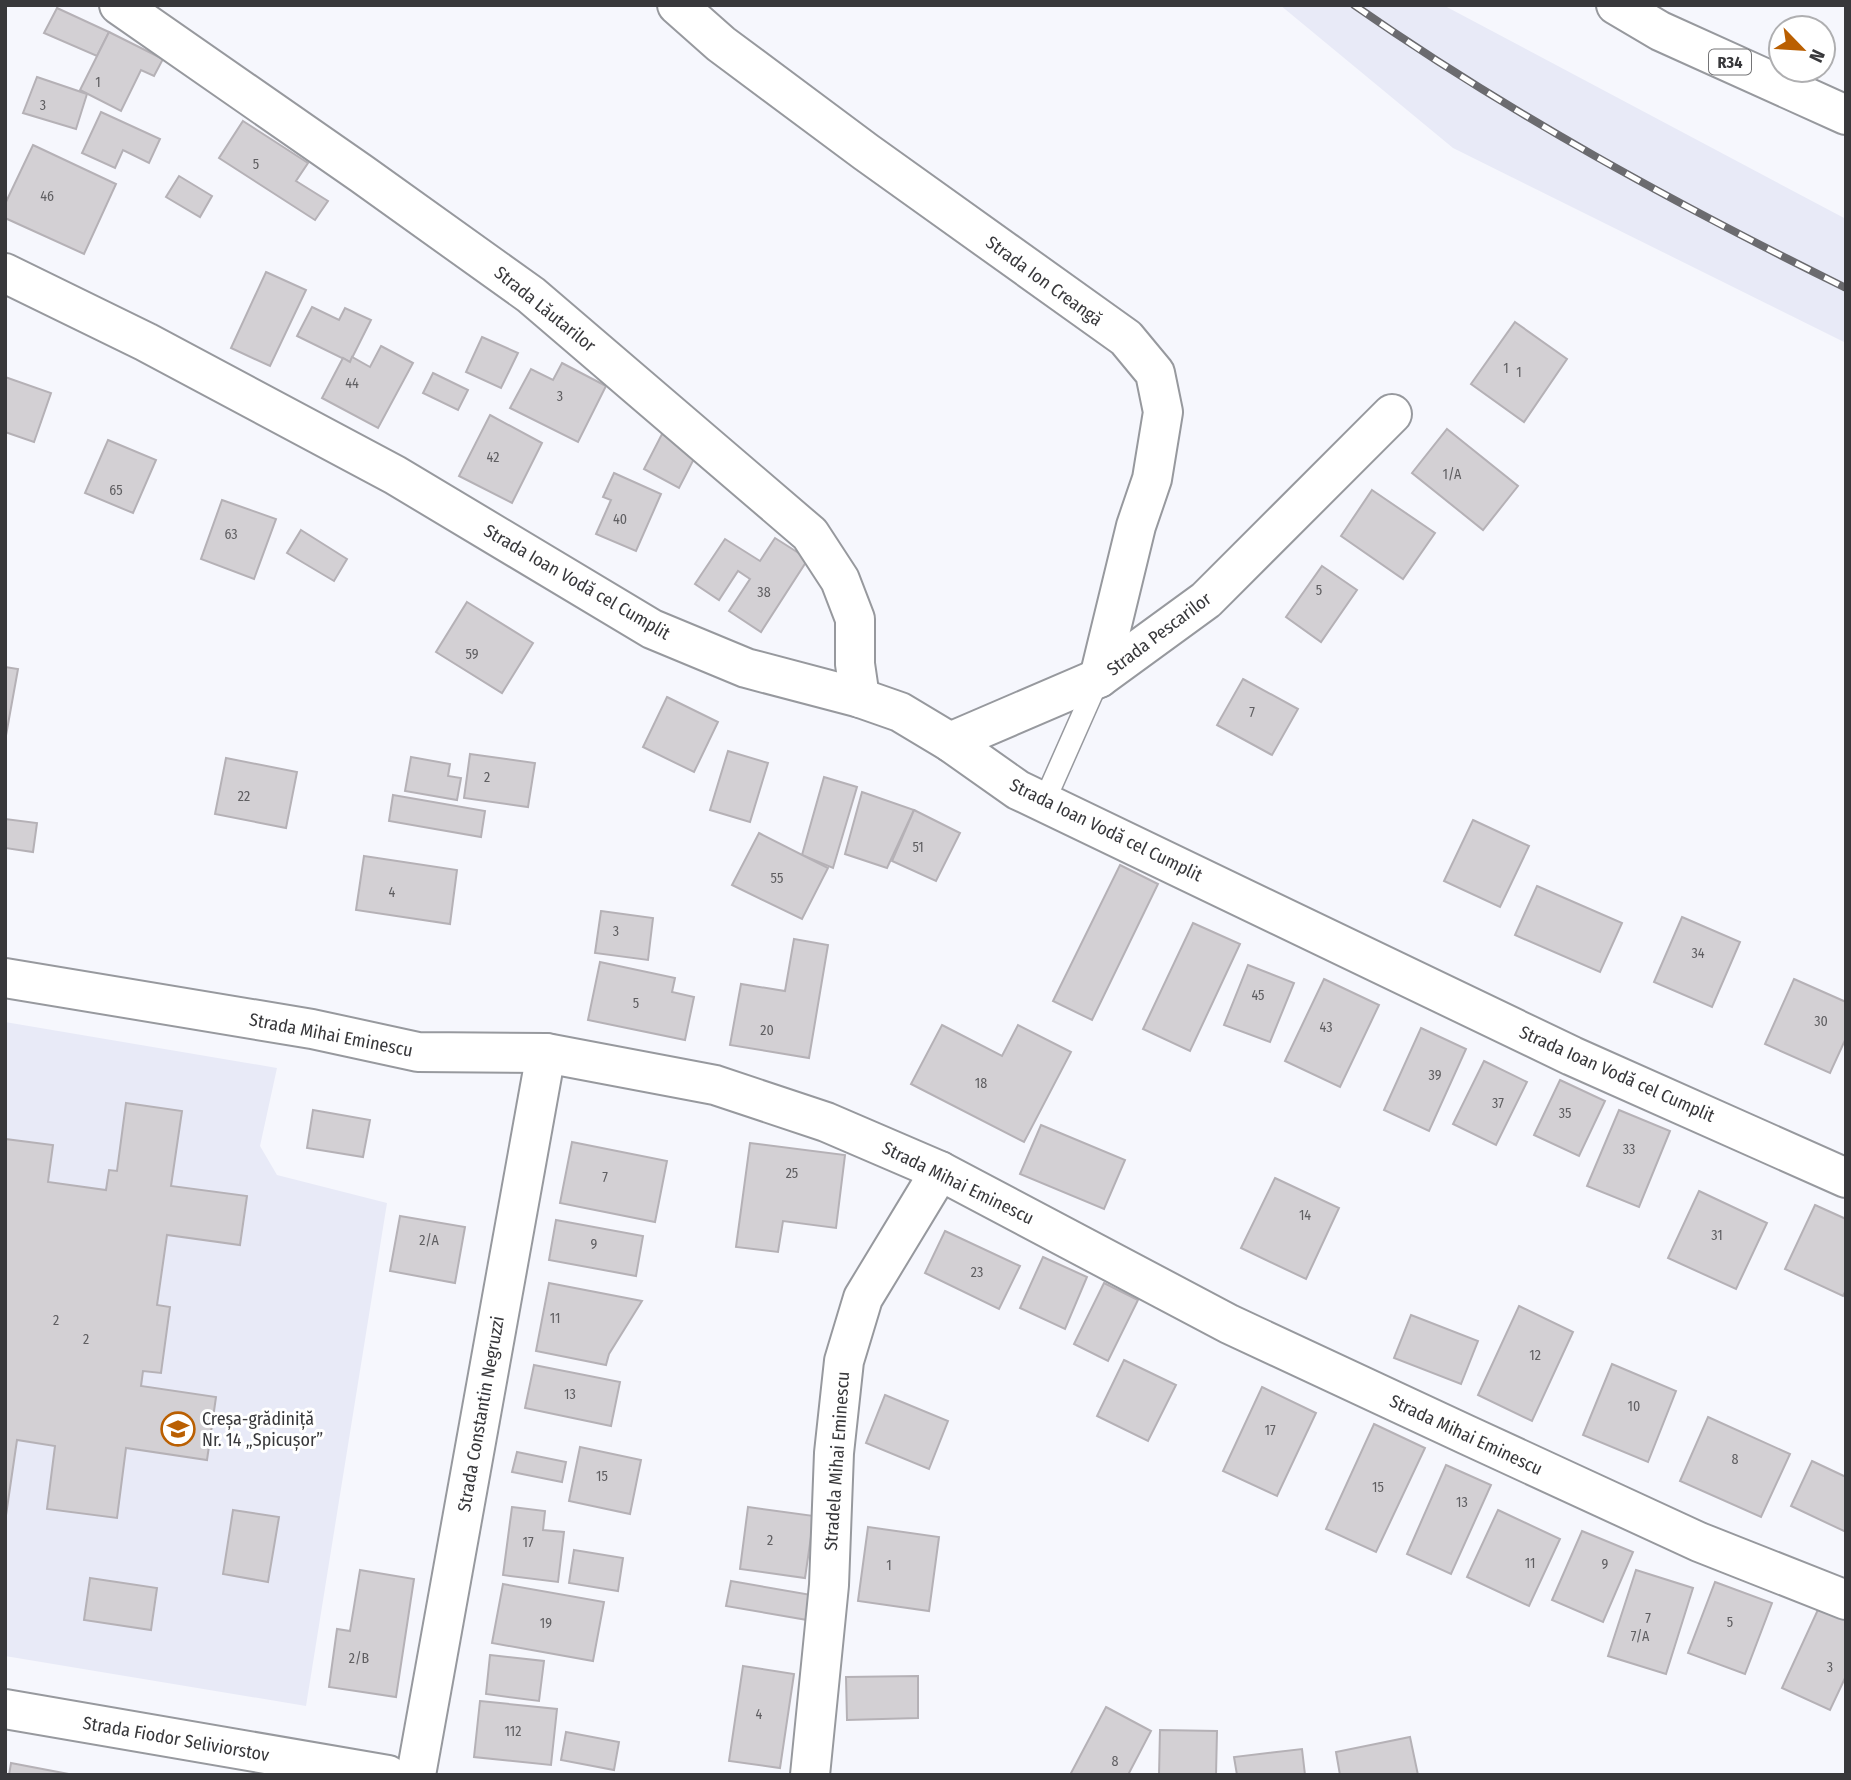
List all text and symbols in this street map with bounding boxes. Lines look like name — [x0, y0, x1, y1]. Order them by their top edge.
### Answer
north arrow — [1767, 14, 1837, 84]
text: N — [1804, 46, 1830, 66]
road number: R34 — [1709, 50, 1751, 74]
house number: 1 — [95, 74, 101, 91]
house number: 3 — [40, 97, 46, 114]
house number: 5 — [253, 156, 259, 173]
house number: 46 — [40, 188, 54, 205]
street label: Strada Ion Creangă — [981, 231, 1107, 331]
street label: Strada Lăutarilor — [490, 261, 601, 357]
house number: 1 — [1503, 360, 1509, 377]
house number: 1 — [1516, 364, 1522, 381]
house number: 44 — [345, 375, 359, 392]
house number: 3 — [557, 388, 563, 405]
house number: 42 — [487, 449, 499, 466]
house number: 1/A — [1443, 466, 1462, 483]
house number: 65 — [109, 482, 123, 499]
house number: 40 — [613, 511, 627, 528]
street label: Strada Ioan Vodă cel Cumplit — [480, 520, 674, 644]
house number: 63 — [224, 526, 238, 543]
house number: 5 — [1316, 582, 1322, 599]
house number: 38 — [757, 584, 771, 601]
street label: Strada Pescarilor — [1102, 587, 1216, 680]
house number: 59 — [465, 646, 479, 663]
house number: 7 — [1249, 704, 1255, 721]
house number: 2 — [484, 769, 490, 786]
street label: Strada Ioan Vodă cel Cumplit — [1006, 774, 1206, 886]
house number: 22 — [238, 788, 250, 805]
house number: 51 — [912, 839, 924, 856]
house number: 55 — [771, 870, 783, 887]
house number: 4 — [389, 884, 396, 901]
house number: 3 — [613, 923, 619, 940]
house number: 34 — [1691, 945, 1705, 962]
house number: 45 — [1251, 987, 1265, 1004]
house number: 5 — [633, 995, 639, 1012]
street label: Strada Mihai Eminescu — [247, 1008, 415, 1062]
house number: 30 — [1814, 1013, 1828, 1030]
house number: 43 — [1320, 1019, 1332, 1036]
street label: Strada Ioan Vodă cel Cumplit — [1516, 1021, 1718, 1127]
house number: 20 — [760, 1022, 774, 1039]
house number: 39 — [1429, 1067, 1442, 1084]
house number: 18 — [975, 1075, 987, 1092]
house number: 37 — [1492, 1095, 1504, 1112]
house number: 35 — [1559, 1105, 1571, 1122]
street label: Strada Mihai Eminescu — [879, 1137, 1037, 1229]
house number: 33 — [1623, 1141, 1635, 1158]
house number: 25 — [786, 1165, 798, 1182]
house number: 7 — [602, 1169, 608, 1186]
house number: 14 — [1299, 1207, 1311, 1224]
house number: 31 — [1711, 1227, 1723, 1244]
house number: 2/A — [419, 1232, 439, 1249]
house number: 9 — [591, 1236, 598, 1253]
house number: 23 — [971, 1264, 983, 1281]
house number: 11 — [550, 1310, 560, 1327]
house number: 2 — [53, 1312, 59, 1329]
street label: Strada Constantin Negruzzi — [453, 1314, 509, 1514]
house number: 2 — [83, 1331, 89, 1348]
house number: 12 — [1529, 1347, 1541, 1364]
street label: Stradela Mihai Eminescu — [820, 1371, 854, 1551]
house number: 13 — [564, 1386, 576, 1403]
street label: Strada Mihai Eminescu — [1386, 1390, 1546, 1480]
house number: 10 — [1628, 1398, 1640, 1415]
place label: Creșa-grădiniță Nr. 14 „Spicușor” — [202, 1408, 323, 1451]
school or university icon: Creșa-grădiniță Nr. 14 „Spicușor” — [159, 1410, 197, 1448]
house number: 17 — [1264, 1422, 1276, 1439]
house number: 8 — [1732, 1451, 1739, 1468]
house number: 15 — [596, 1468, 608, 1485]
house number: 15 — [1372, 1479, 1384, 1496]
house number: 13 — [1456, 1494, 1468, 1511]
house number: 2 — [767, 1532, 773, 1549]
house number: 17 — [522, 1534, 534, 1551]
house number: 11 — [1525, 1555, 1535, 1572]
house number: 9 — [1602, 1556, 1609, 1573]
house number: 1 — [886, 1557, 892, 1574]
house number: 7 — [1645, 1610, 1651, 1627]
house number: 5 — [1727, 1614, 1733, 1631]
house number: 19 — [540, 1615, 552, 1632]
house number: 7/A — [1631, 1628, 1650, 1645]
house number: 2/B — [349, 1650, 370, 1667]
house number: 3 — [1827, 1659, 1833, 1676]
house number: 4 — [756, 1706, 763, 1723]
street label: Strada Fiodor Seliviorstov — [81, 1712, 271, 1766]
house number: 112 — [505, 1723, 521, 1740]
house number: 8 — [1112, 1753, 1119, 1770]

